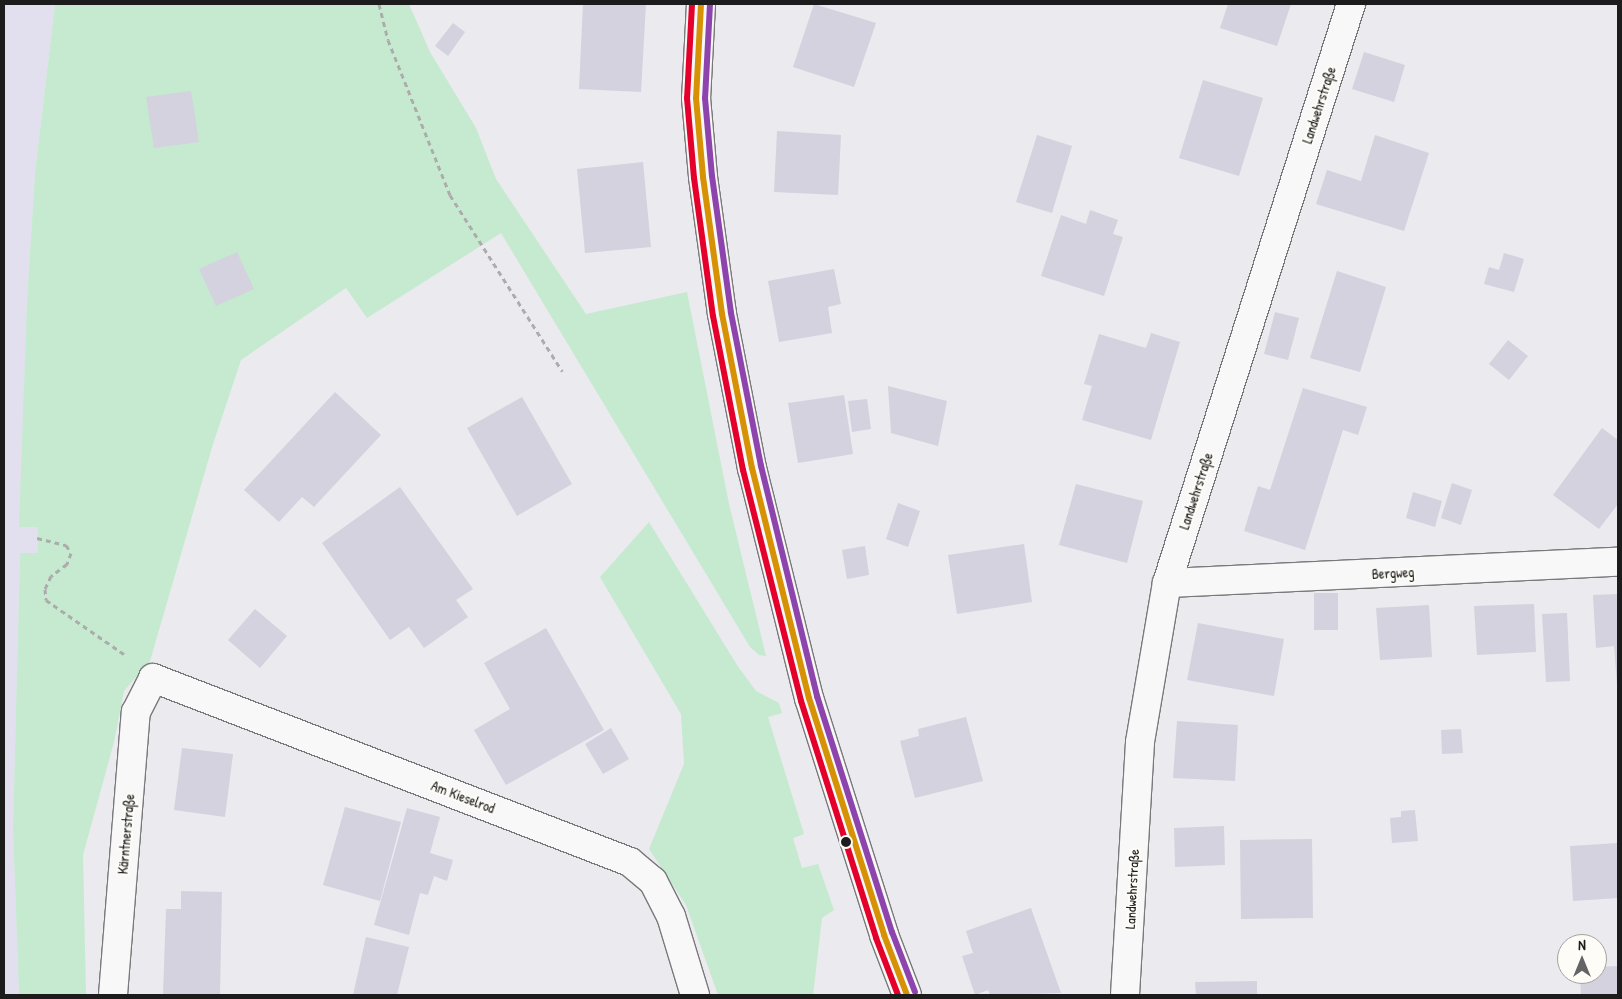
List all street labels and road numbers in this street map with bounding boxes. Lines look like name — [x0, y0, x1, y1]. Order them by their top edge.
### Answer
street label: Landwehrstraße — [1299, 64, 1339, 146]
street label: Landwehrstraße — [1176, 450, 1216, 532]
street label: Bergweg — [1371, 563, 1415, 583]
street label: Am Kieselrod — [429, 777, 497, 817]
street label: Kärntnerstraße — [114, 793, 138, 875]
street label: Landwehrstraße — [1122, 849, 1142, 929]

